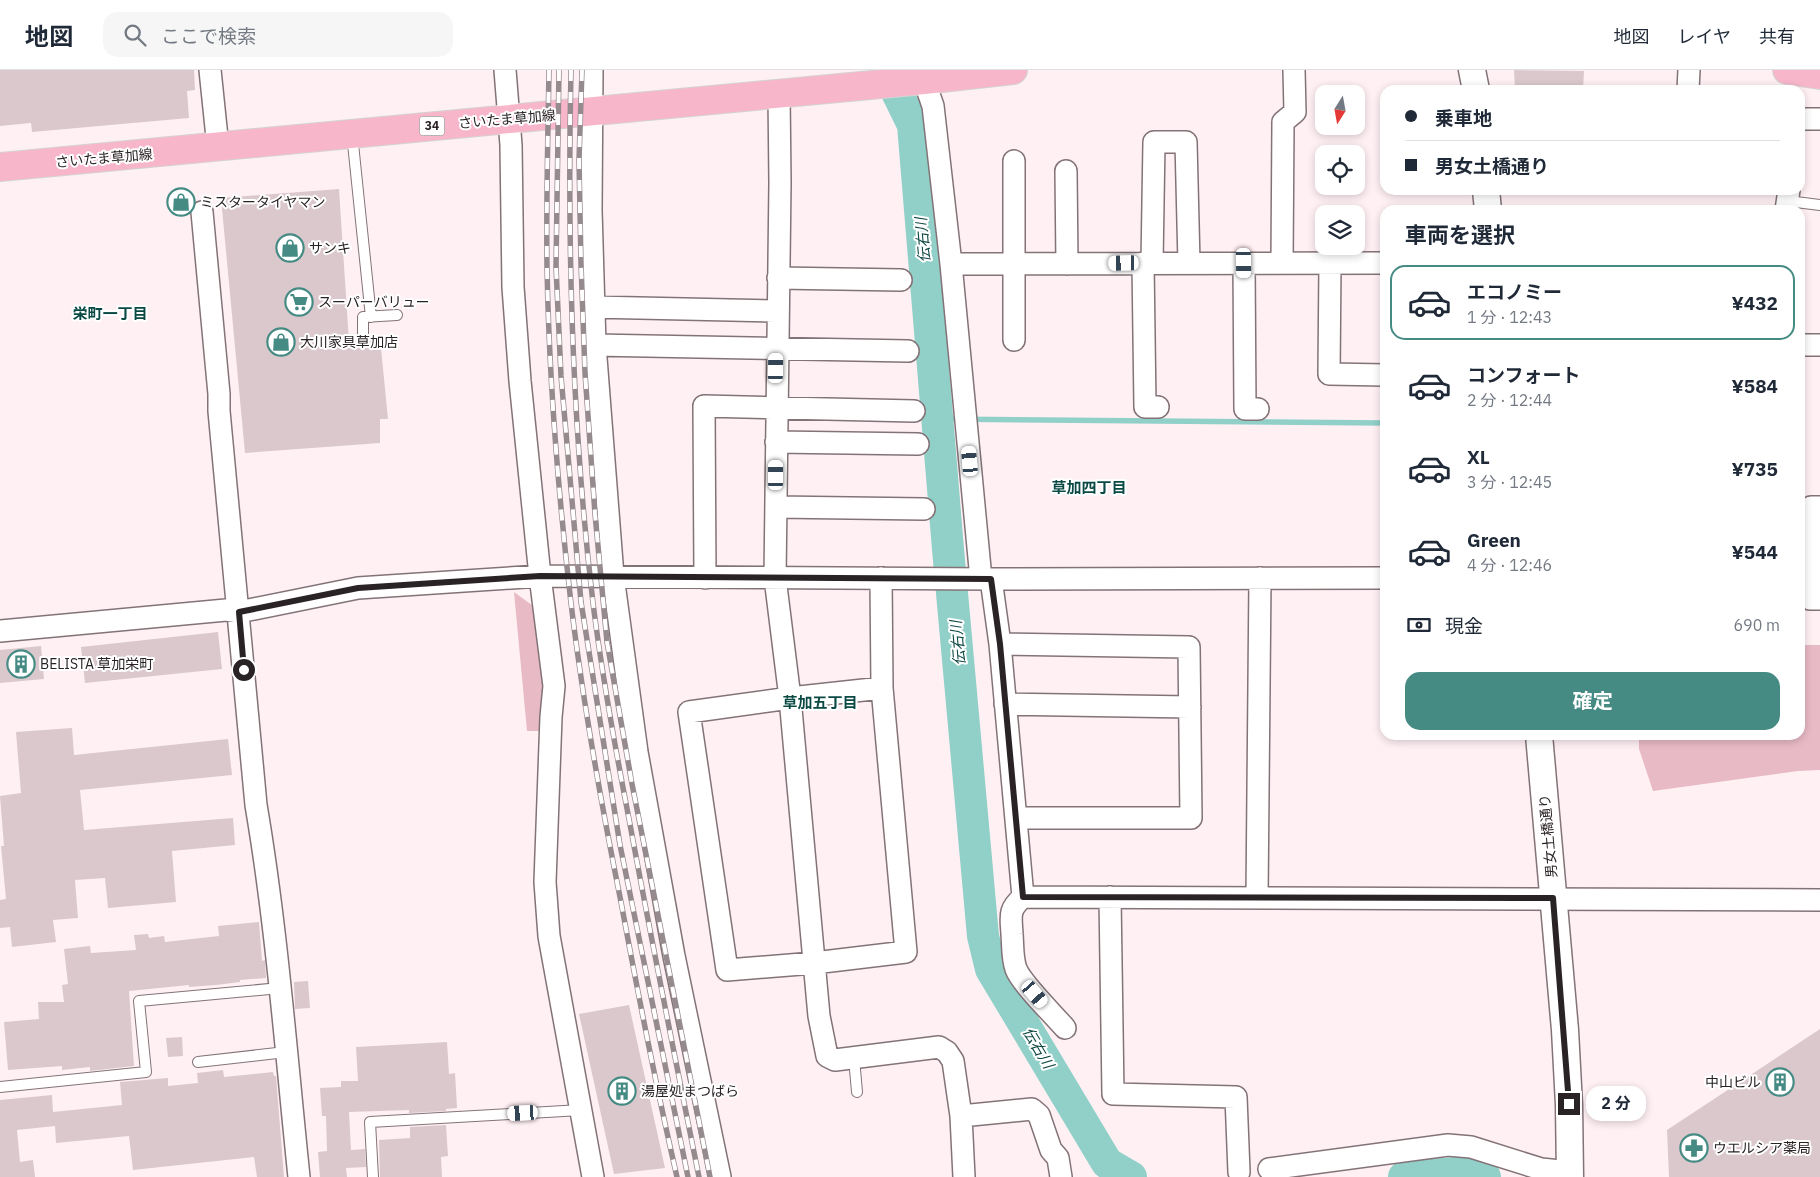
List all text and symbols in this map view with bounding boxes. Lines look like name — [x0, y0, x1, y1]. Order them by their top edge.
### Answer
search box — [103, 12, 453, 57]
text: 地図 — [25, 20, 73, 52]
icon: search — [121, 21, 149, 49]
text: ここで検索 — [161, 24, 256, 48]
text: 地図 — [1614, 25, 1650, 48]
text: レイヤ — [1678, 25, 1731, 48]
text: 共有 — [1759, 25, 1795, 48]
north arrow — [1315, 85, 1365, 135]
map controls — [1315, 85, 1365, 255]
street label: さいたま草加線 — [458, 106, 556, 132]
text: 乗車地 — [1435, 106, 1492, 130]
road number: 34 — [420, 116, 444, 136]
street label: さいたま草加線 — [55, 145, 153, 171]
button: locate — [1315, 145, 1365, 195]
text: 男女土橋通り — [1435, 154, 1549, 178]
shop icon: ミスタータイヤマン — [166, 187, 196, 217]
place label: ミスタータイヤマン — [200, 193, 326, 211]
button: layers — [1315, 205, 1365, 255]
water label: 伝右川 — [911, 215, 934, 263]
text: 車両を選択 — [1405, 220, 1515, 249]
shop icon: サンキ — [275, 233, 305, 263]
place label: サンキ — [309, 239, 351, 257]
car — [1236, 248, 1251, 278]
car — [1108, 255, 1139, 271]
icon: car — [1407, 280, 1452, 325]
text: エコノミー — [1467, 280, 1562, 304]
supermarket icon: スーパーバリュー — [284, 287, 314, 317]
text: ¥432 — [1731, 291, 1778, 315]
place label: スーパーバリュー — [318, 293, 430, 311]
district label: 栄町一丁目 — [72, 304, 148, 323]
text: 1 分 · 12:43 — [1467, 307, 1552, 327]
shop icon: 大川家具草加店 — [266, 327, 296, 357]
place label: 大川家具草加店 — [300, 333, 398, 351]
car — [768, 353, 783, 383]
icon: car — [1407, 363, 1452, 408]
text: コンフォート — [1467, 363, 1580, 387]
text: ¥584 — [1731, 374, 1778, 398]
text: 2 分 · 12:44 — [1467, 390, 1552, 410]
car — [961, 445, 978, 477]
text: XL — [1467, 445, 1490, 469]
icon: car — [1407, 446, 1452, 491]
text: ¥735 — [1731, 457, 1778, 481]
car — [768, 460, 783, 490]
text: 3 分 · 12:45 — [1467, 472, 1552, 492]
district label: 草加四丁目 — [1051, 478, 1127, 497]
text: Green — [1467, 528, 1521, 552]
icon: car — [1407, 529, 1452, 574]
text: ¥544 — [1731, 540, 1778, 564]
text: 4 分 · 12:46 — [1467, 555, 1552, 575]
icon: cash — [1405, 611, 1433, 639]
text: 現金 — [1445, 614, 1483, 638]
text: 690 m — [1733, 615, 1780, 635]
water label: 伝右川 — [946, 618, 969, 666]
building icon: BELISTA 草加栄町 — [6, 649, 36, 679]
place label: BELISTA 草加栄町 — [40, 655, 153, 673]
route start — [233, 659, 255, 681]
button: 確定 — [1405, 672, 1780, 730]
district label: 草加五丁目 — [782, 693, 858, 712]
street label: 男女土橋通り — [1535, 793, 1561, 879]
car — [1019, 978, 1050, 1010]
water label: 伝右川 — [1019, 1024, 1059, 1074]
building icon: 中山ビル — [1765, 1067, 1795, 1097]
place label: 中山ビル — [1705, 1073, 1761, 1091]
building icon: 湯屋処まつばら — [607, 1076, 637, 1106]
place label: 湯屋処まつばら — [641, 1082, 739, 1100]
callout: 2 分 — [1586, 1086, 1646, 1122]
route end — [1558, 1093, 1580, 1115]
text: 2 分 — [1601, 1093, 1631, 1113]
car — [507, 1105, 538, 1121]
pharmacy icon: ウエルシア薬局 — [1679, 1133, 1709, 1163]
place label: ウエルシア薬局 — [1713, 1139, 1811, 1157]

